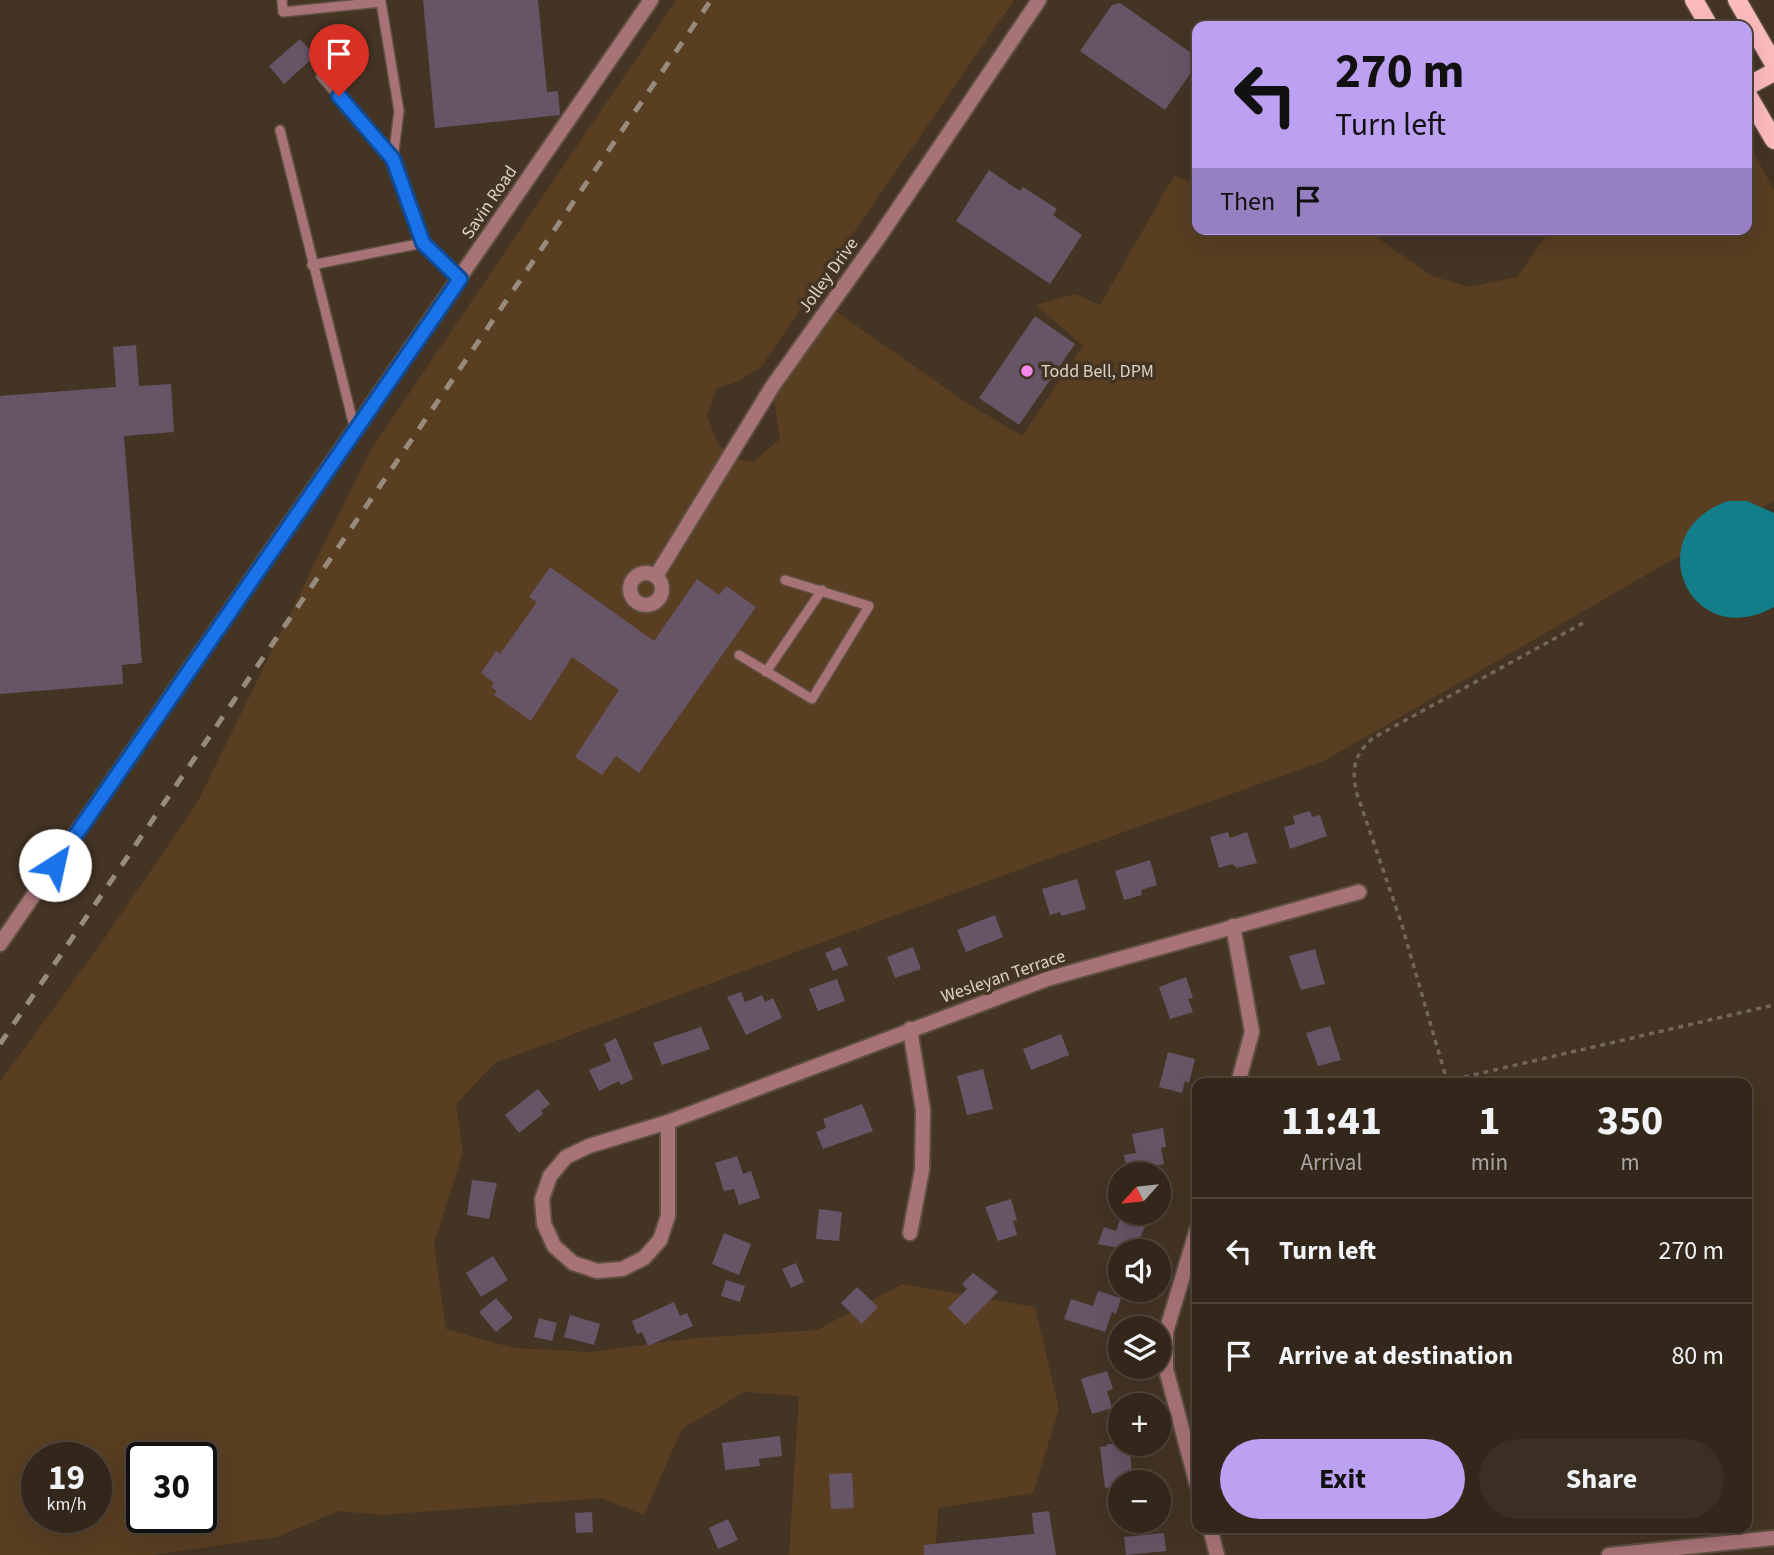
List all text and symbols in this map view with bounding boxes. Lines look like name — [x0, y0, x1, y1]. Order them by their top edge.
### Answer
pin — [309, 24, 369, 96]
icon: arrive — [320, 35, 358, 73]
text: 270 m — [1335, 37, 1464, 107]
icon: left — [1220, 49, 1311, 140]
text: Turn left — [1335, 102, 1446, 148]
street label: Savin Road — [456, 161, 523, 244]
icon: arrive — [1289, 182, 1327, 220]
text: Then — [1220, 183, 1275, 220]
street label: Jolley Drive — [793, 232, 864, 318]
place label: Todd Bell, DPM — [1041, 359, 1154, 384]
marker: Todd Bell, DPM — [1019, 363, 1035, 379]
position arrow — [18, 828, 92, 902]
street label: Wesleyan Terrace — [938, 943, 1069, 1009]
text: 11:41 — [1281, 1091, 1382, 1151]
text: 1 — [1478, 1091, 1500, 1151]
text: 350 — [1597, 1091, 1663, 1151]
text: Arrival — [1300, 1146, 1362, 1179]
text: min — [1471, 1146, 1508, 1179]
text: m — [1620, 1146, 1640, 1179]
north arrow — [1108, 1162, 1171, 1225]
map controls — [1108, 1162, 1171, 1533]
icon: left — [1220, 1232, 1258, 1270]
text: Turn left — [1279, 1232, 1376, 1269]
text: 270 m — [1658, 1232, 1724, 1269]
button: sound — [1108, 1239, 1171, 1302]
button: layers — [1108, 1316, 1171, 1379]
icon: arrive — [1220, 1337, 1258, 1375]
text: Arrive at destination — [1279, 1337, 1513, 1374]
text: 80 m — [1671, 1337, 1724, 1374]
button: + — [1108, 1393, 1171, 1456]
button: Exit — [1220, 1439, 1465, 1519]
button: Share — [1479, 1439, 1724, 1519]
speed limit sign: 30 — [126, 1442, 217, 1533]
text: 19 — [48, 1453, 85, 1503]
button: − — [1108, 1470, 1171, 1533]
text: km/h — [47, 1492, 86, 1517]

